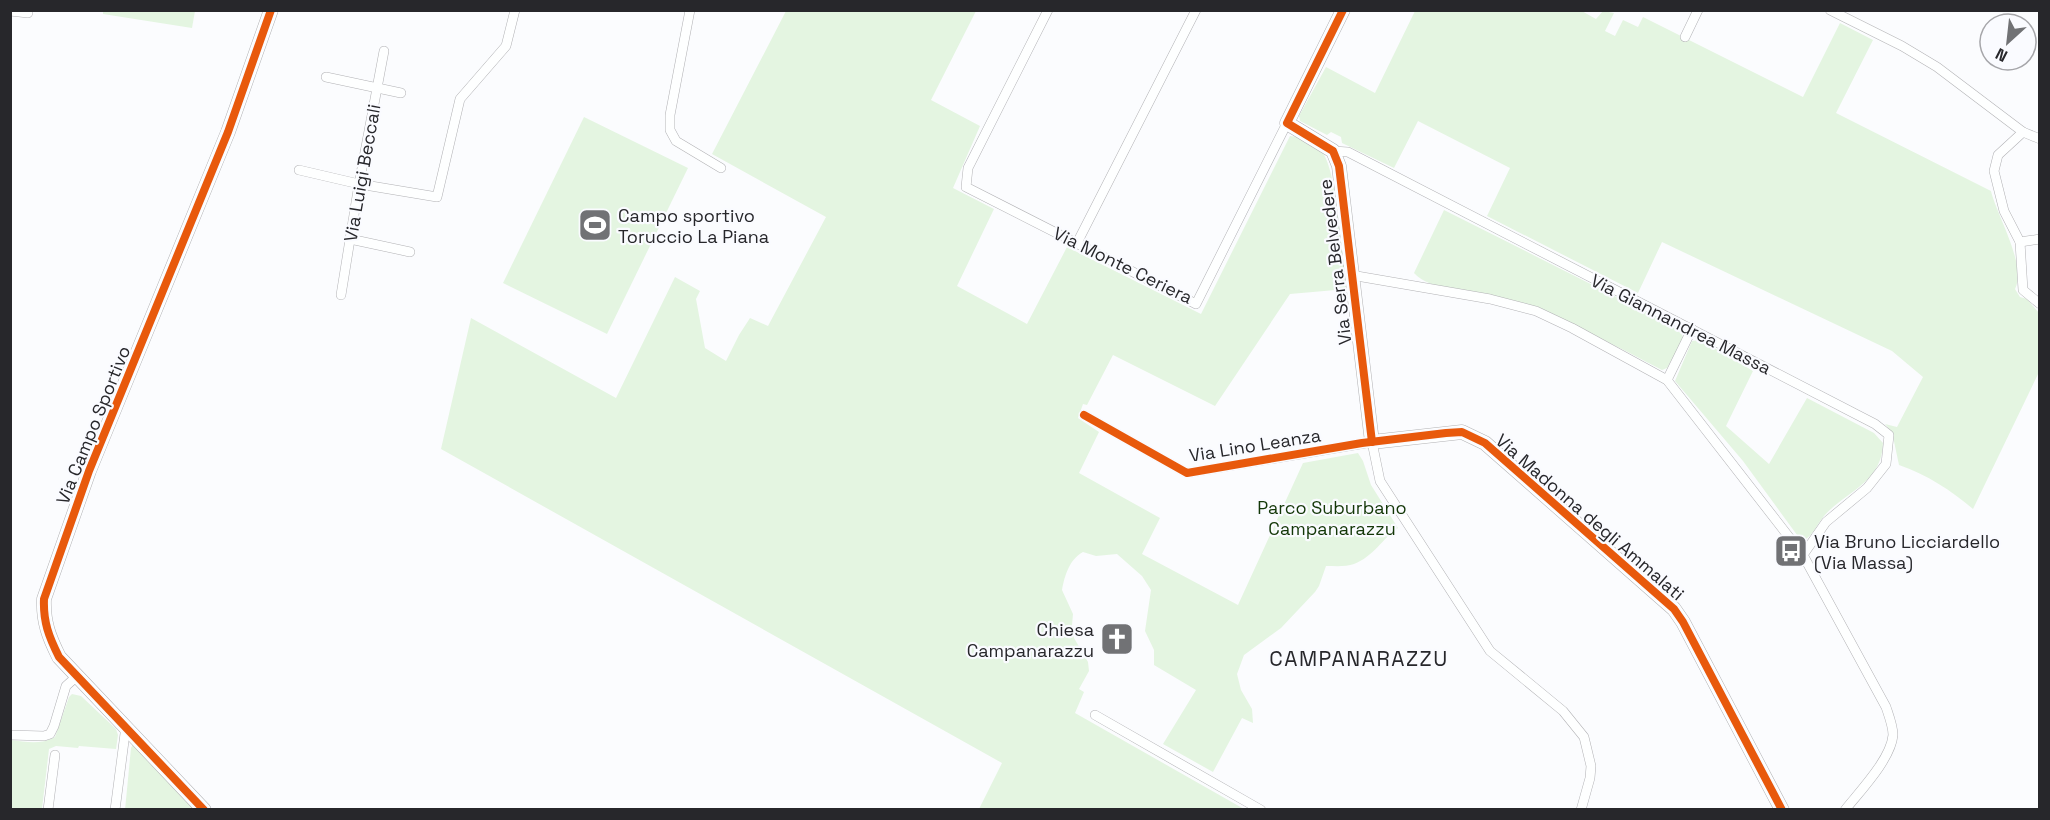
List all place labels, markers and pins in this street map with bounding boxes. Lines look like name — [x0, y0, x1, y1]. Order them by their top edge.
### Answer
place label: Campo sportivo Toruccio La Piana — [618, 204, 769, 248]
sports icon: Campo sportivo Toruccio La Piana — [577, 207, 613, 243]
place label: Via Bruno Licciardello (Via Massa) — [1814, 530, 2000, 574]
bus stop icon: Via Bruno Licciardello (Via Massa) — [1773, 533, 1809, 569]
place label: Chiesa Campanarazzu — [967, 618, 1094, 662]
church icon: Chiesa Campanarazzu — [1099, 621, 1135, 657]

